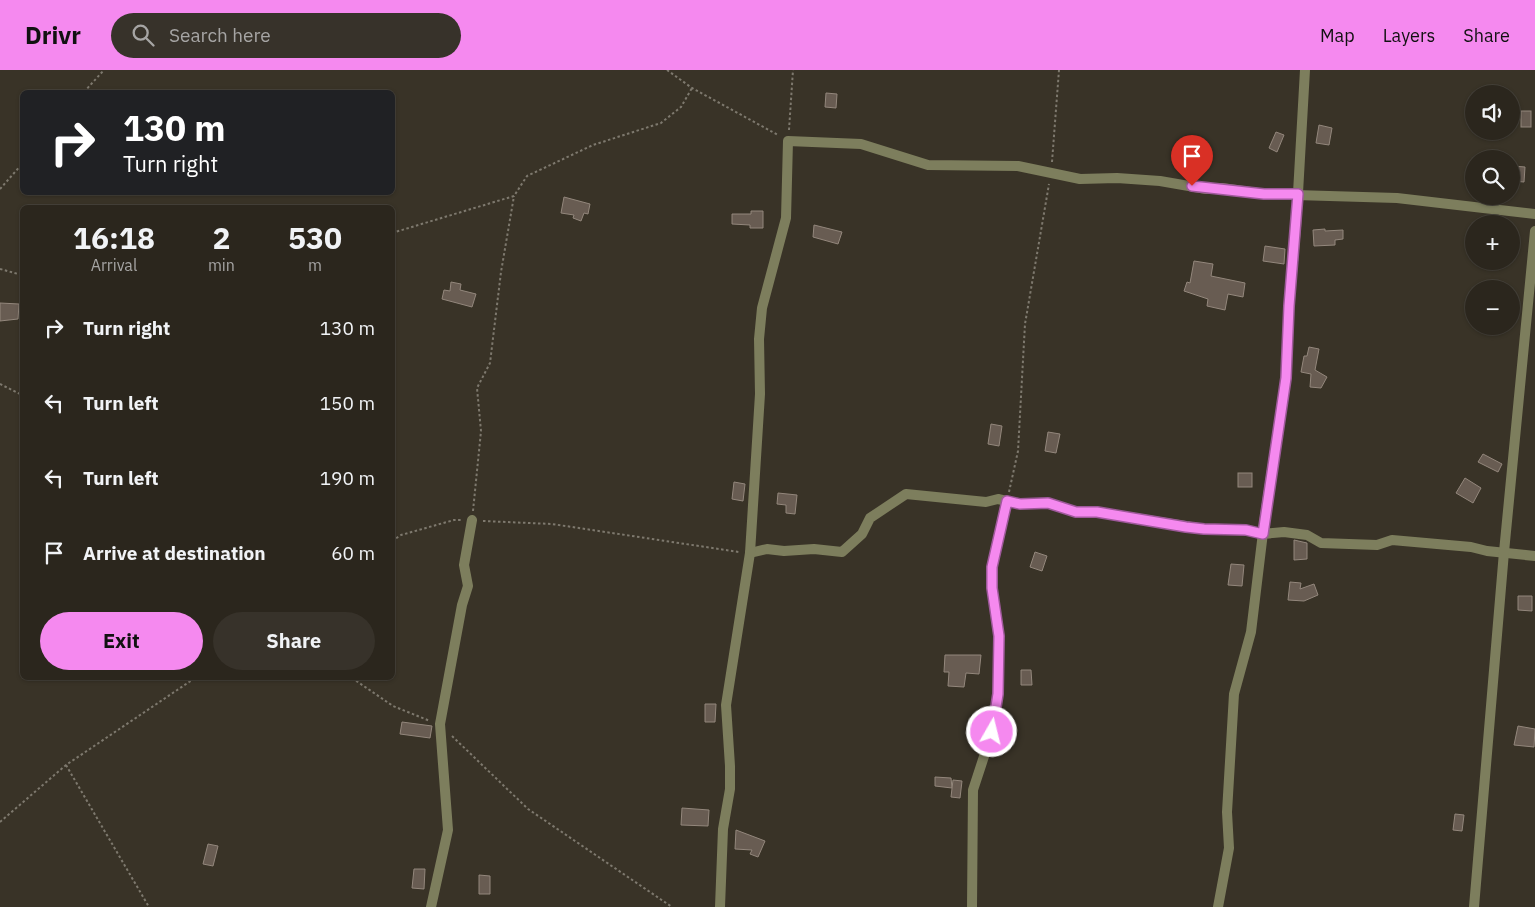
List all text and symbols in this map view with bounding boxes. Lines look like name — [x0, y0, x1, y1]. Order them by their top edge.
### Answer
search box — [111, 13, 461, 58]
text: Drivr — [25, 19, 81, 51]
icon: search — [129, 21, 157, 49]
text: Search here — [169, 23, 271, 47]
text: Map — [1320, 24, 1355, 47]
text: Layers — [1383, 24, 1435, 47]
text: Share — [1463, 24, 1510, 47]
map controls — [1465, 85, 1520, 335]
button: sound — [1465, 85, 1520, 140]
text: 130 m — [123, 105, 226, 151]
icon: right — [40, 110, 105, 175]
pin — [1171, 135, 1213, 186]
icon: arrive — [1178, 142, 1206, 170]
text: Turn right — [123, 149, 218, 178]
button: search — [1465, 150, 1520, 205]
button: + — [1465, 215, 1520, 270]
text: 16:18 — [73, 218, 155, 257]
text: 2 — [212, 218, 230, 257]
text: 530 — [288, 218, 342, 257]
text: Arrival — [91, 255, 137, 275]
text: min — [208, 255, 235, 275]
text: m — [308, 255, 322, 275]
button: − — [1465, 280, 1520, 335]
icon: right — [40, 314, 68, 342]
text: Turn right — [83, 316, 170, 340]
text: 130 m — [320, 316, 375, 340]
icon: left — [40, 389, 68, 417]
text: Turn left — [83, 391, 159, 415]
text: 150 m — [320, 391, 375, 415]
icon: left — [40, 464, 68, 492]
text: Turn left — [83, 466, 159, 490]
text: 190 m — [320, 466, 375, 490]
icon: arrive — [40, 539, 68, 567]
text: Arrive at destination — [83, 541, 266, 565]
text: 60 m — [331, 541, 375, 565]
button: Exit — [40, 612, 203, 670]
button: Share — [213, 612, 375, 670]
position arrow — [965, 705, 1017, 757]

